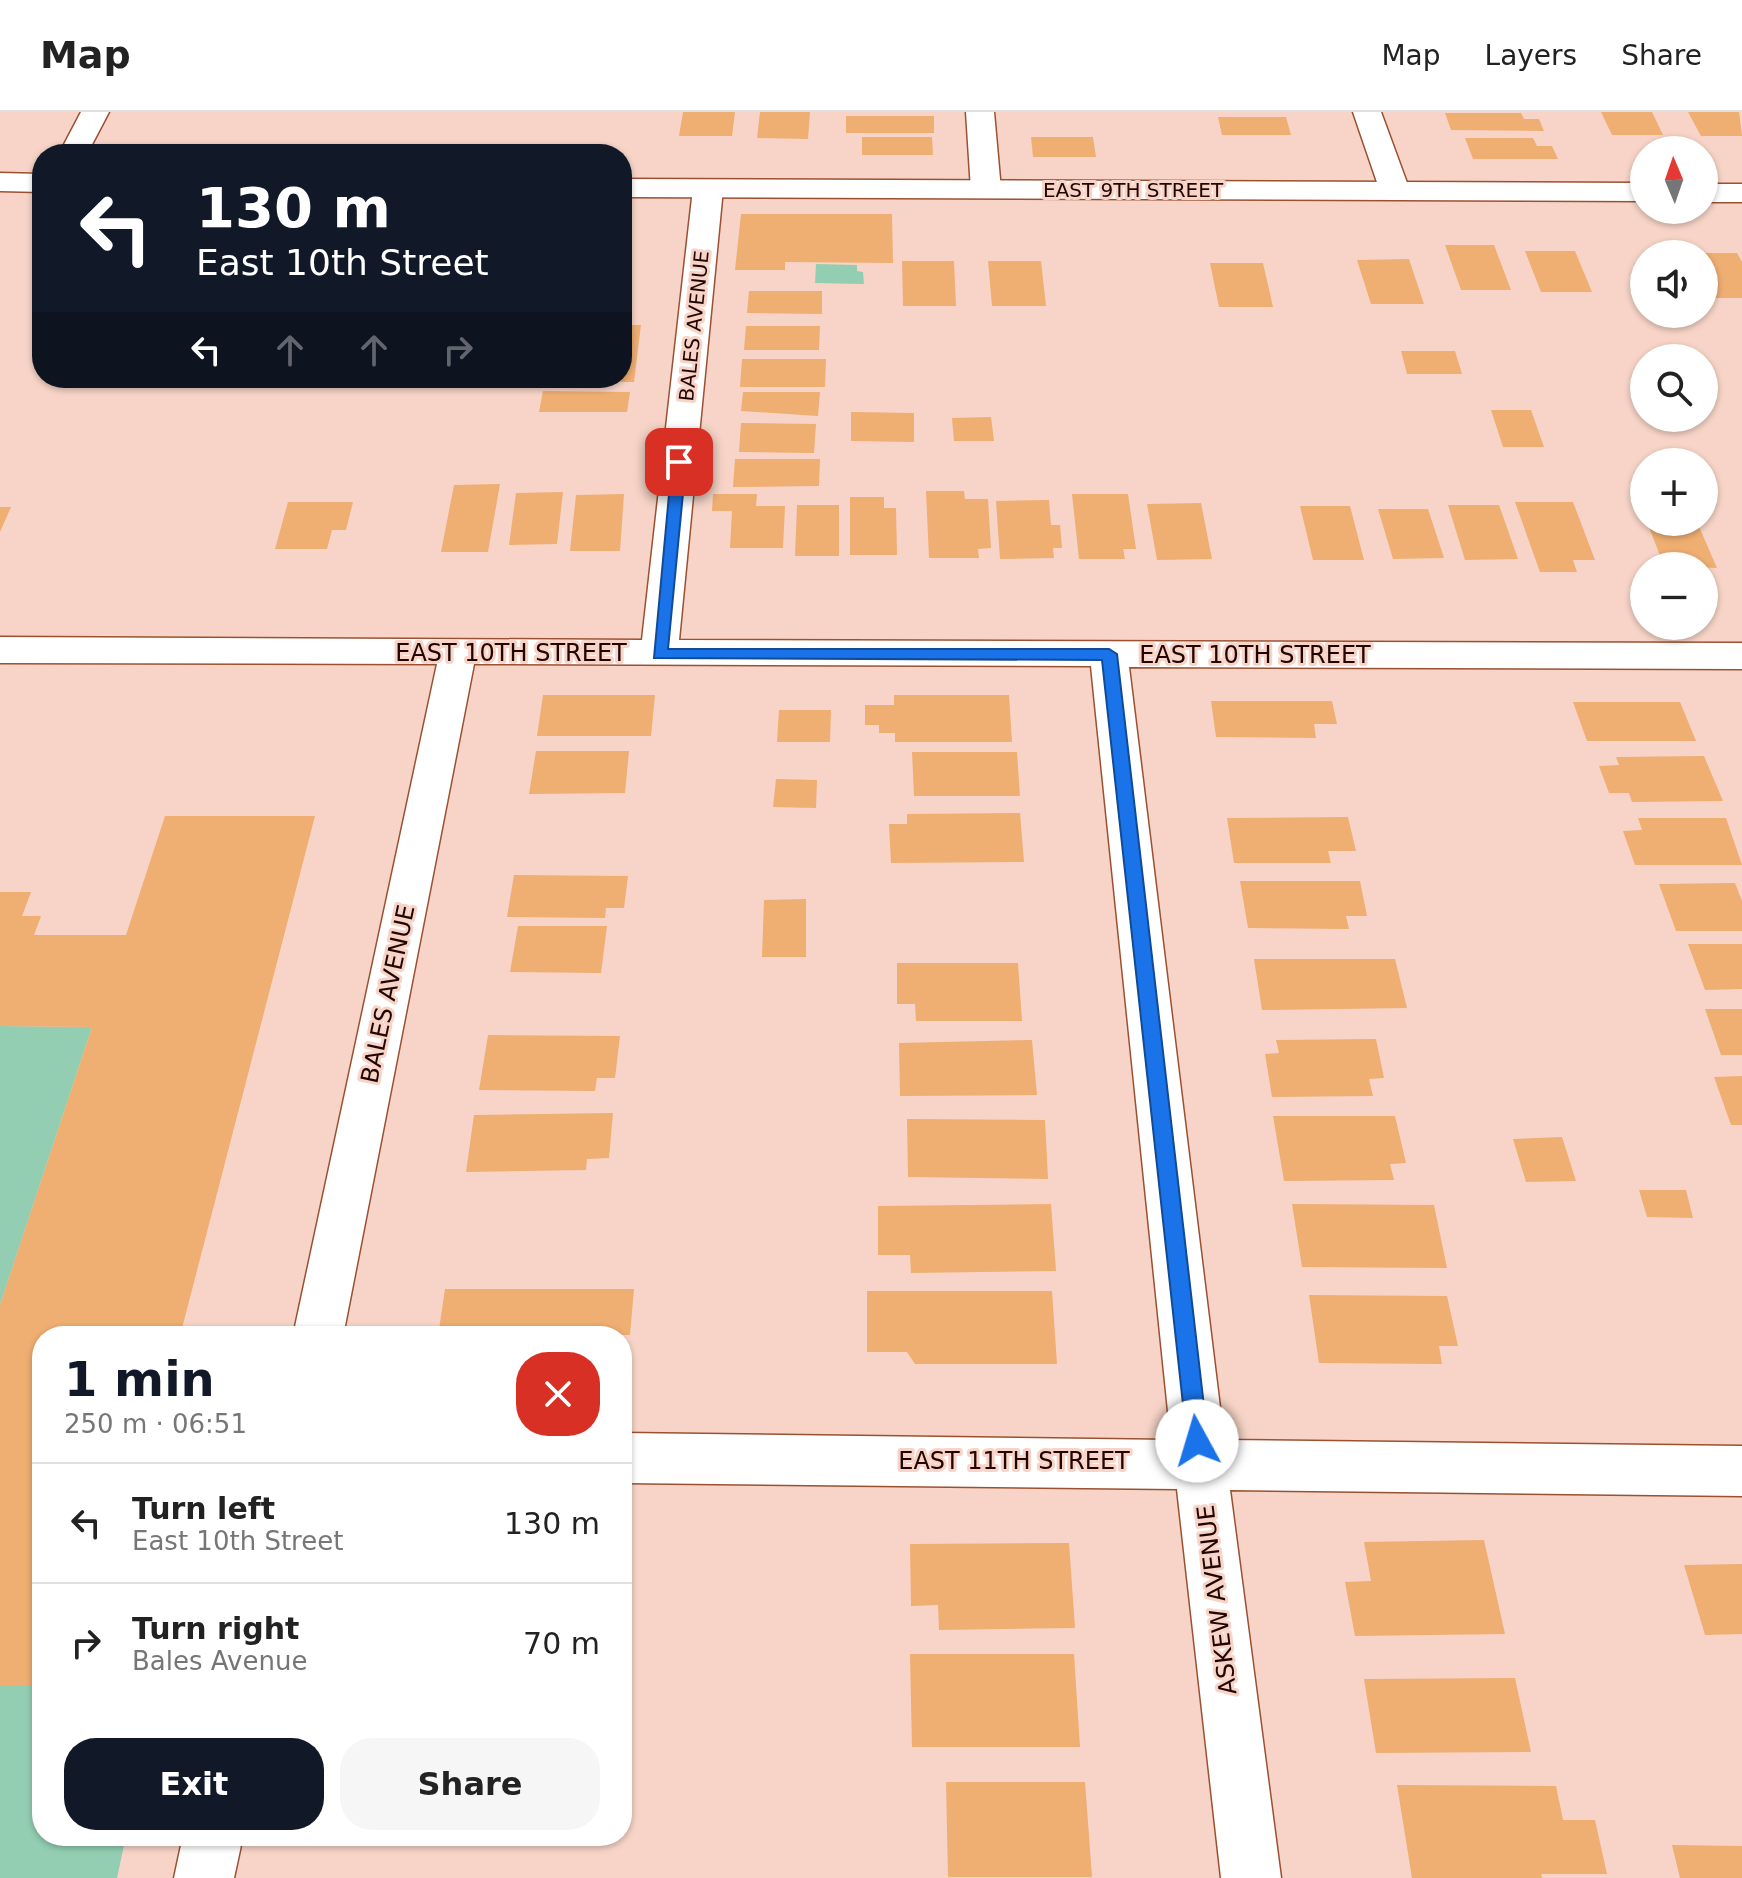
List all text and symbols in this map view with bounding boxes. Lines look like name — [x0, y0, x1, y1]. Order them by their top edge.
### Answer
text: Map — [40, 33, 131, 77]
text: Map — [1381, 39, 1441, 72]
text: Layers — [1485, 39, 1577, 72]
text: Share — [1621, 39, 1702, 72]
north arrow — [1630, 136, 1718, 224]
map controls — [1630, 136, 1718, 640]
text: 130 m — [196, 175, 391, 240]
icon: left — [64, 176, 168, 280]
street label: EAST 9TH STREET — [1043, 178, 1224, 202]
button: sound — [1630, 240, 1718, 328]
text: East 10th Street — [196, 242, 489, 283]
street label: BALES AVENUE — [674, 250, 714, 402]
icon: left — [184, 328, 228, 372]
icon: ahead — [268, 328, 312, 372]
icon: ahead — [352, 328, 396, 372]
icon: right — [436, 328, 480, 372]
button: search — [1630, 344, 1718, 432]
pin — [645, 428, 713, 496]
icon: arrive — [657, 440, 701, 484]
button: + — [1630, 448, 1718, 536]
button: − — [1630, 552, 1718, 640]
street label: EAST 10TH STREET — [395, 639, 627, 667]
street label: EAST 10TH STREET — [1139, 641, 1371, 669]
street label: BALES AVENUE — [355, 902, 421, 1086]
text: 1 min — [64, 1351, 215, 1407]
button: close — [516, 1352, 600, 1436]
position arrow — [1155, 1399, 1239, 1483]
text: 250 m · 06:51 — [64, 1409, 247, 1439]
street label: EAST 11TH STREET — [898, 1447, 1130, 1475]
text: Turn left — [132, 1491, 275, 1526]
icon: left — [64, 1501, 108, 1545]
street label: ASKEW AVENUE — [1191, 1503, 1243, 1697]
text: 130 m — [504, 1506, 600, 1541]
text: East 10th Street — [132, 1526, 343, 1556]
text: Turn right — [132, 1611, 299, 1646]
icon: right — [64, 1621, 108, 1665]
text: 70 m — [523, 1626, 600, 1661]
text: Bales Avenue — [132, 1646, 307, 1676]
button: Exit — [64, 1738, 324, 1830]
button: Share — [340, 1738, 600, 1830]

